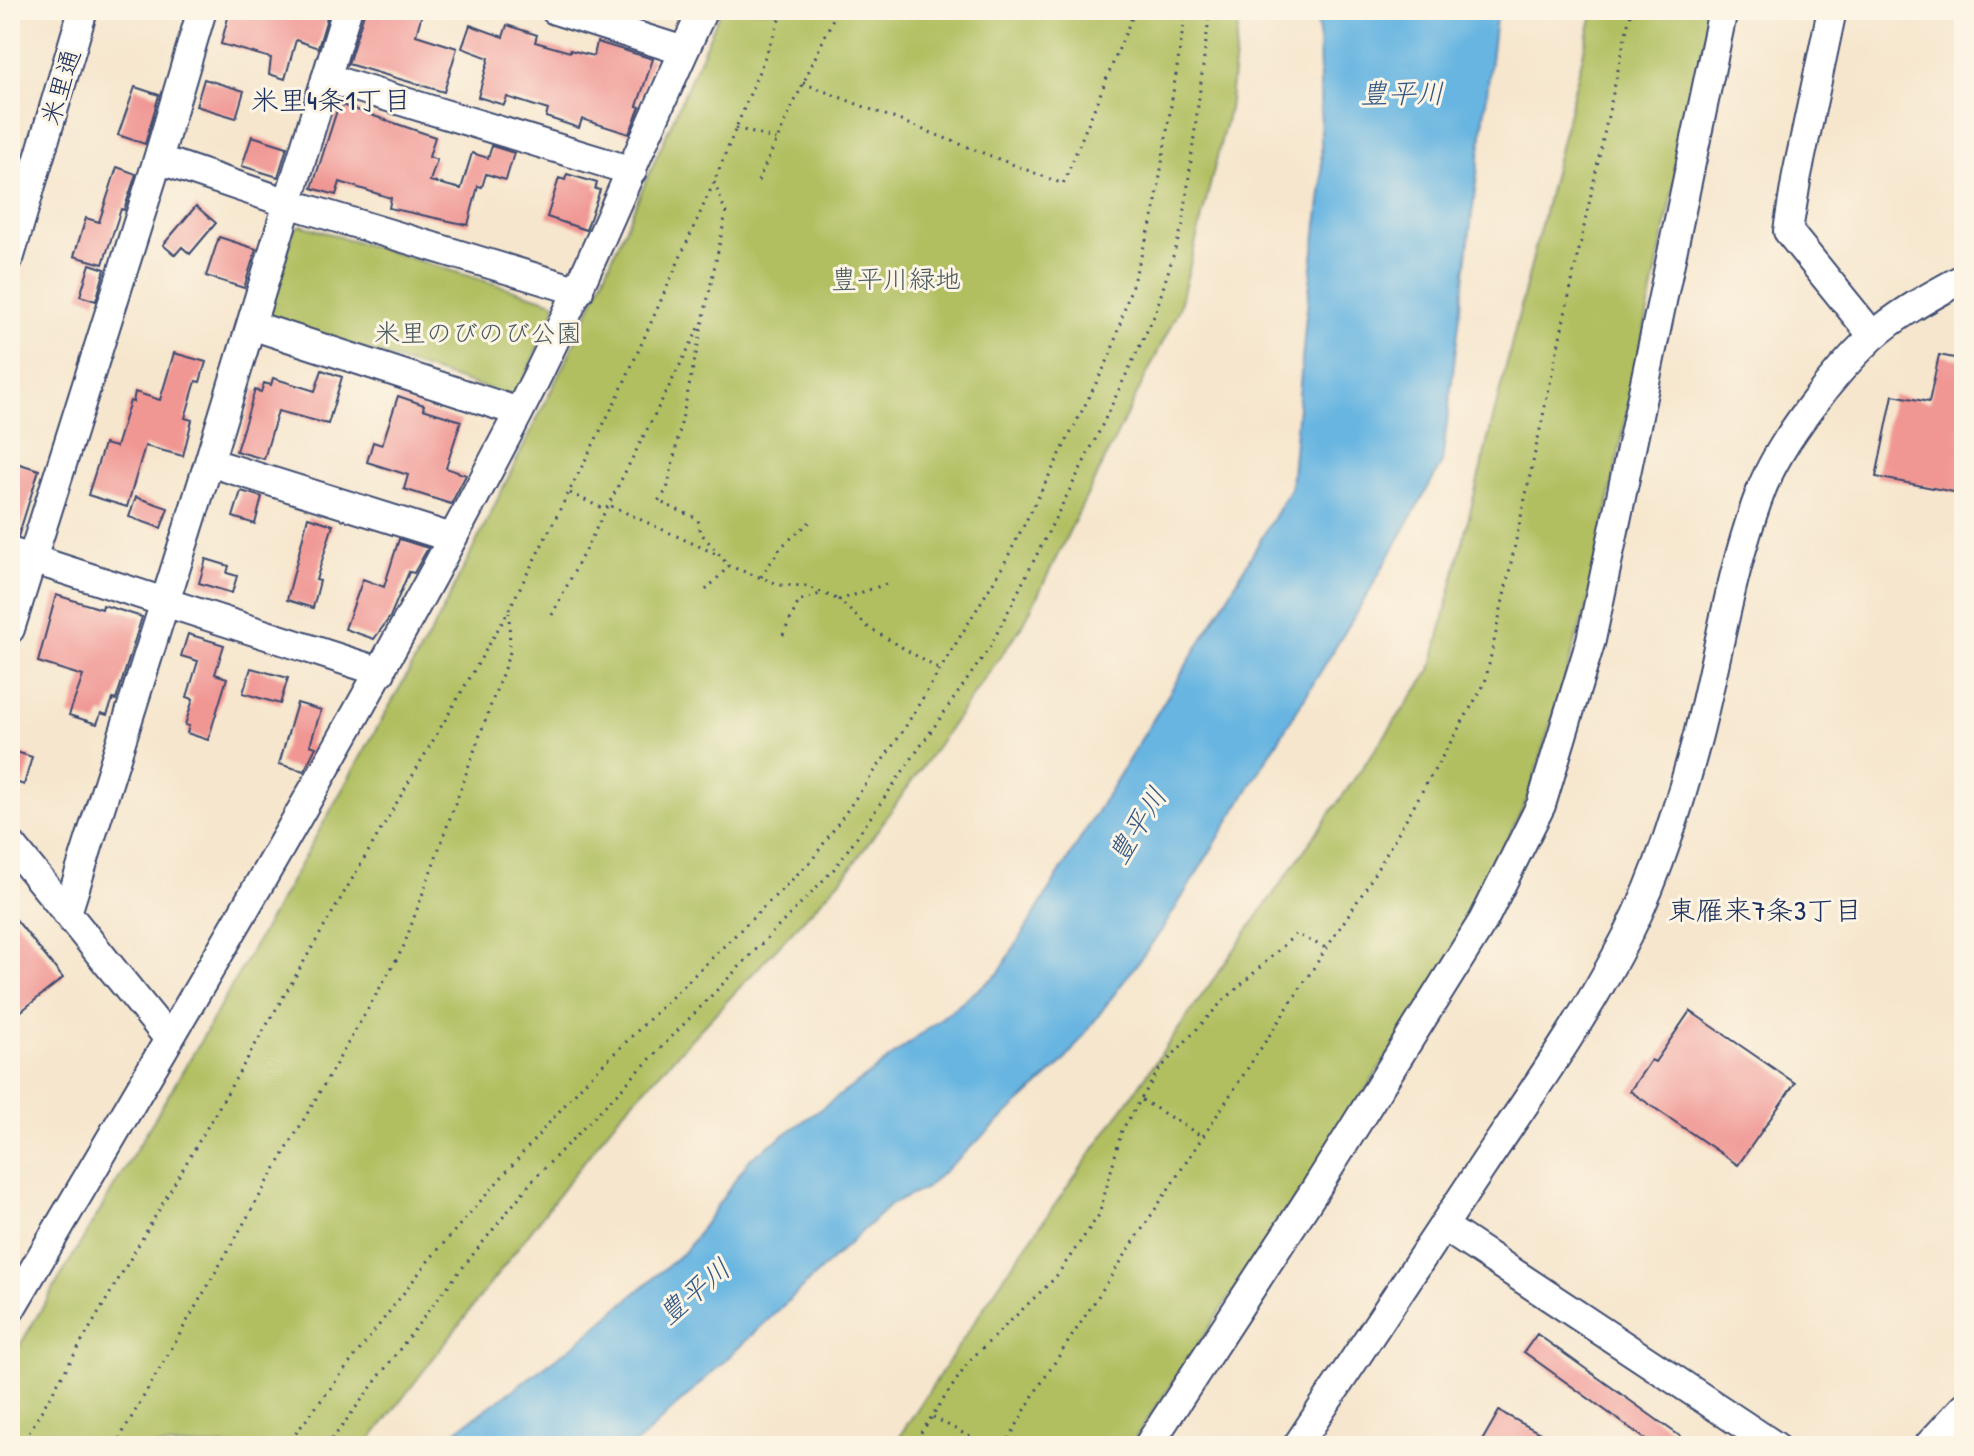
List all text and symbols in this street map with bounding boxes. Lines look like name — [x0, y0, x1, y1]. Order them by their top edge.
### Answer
street label: 米里通 — [32, 45, 88, 129]
water label: 豊平川 — [1360, 74, 1444, 112]
district label: 米里4条1丁目 — [251, 81, 411, 119]
park label: 豊平川緑地 — [831, 261, 961, 296]
park label: 米里のびのび公園 — [374, 315, 582, 350]
water label: 豊平川 — [1099, 779, 1175, 871]
district label: 東雁来7条3丁目 — [1668, 891, 1862, 929]
water label: 豊平川 — [650, 1249, 738, 1333]

